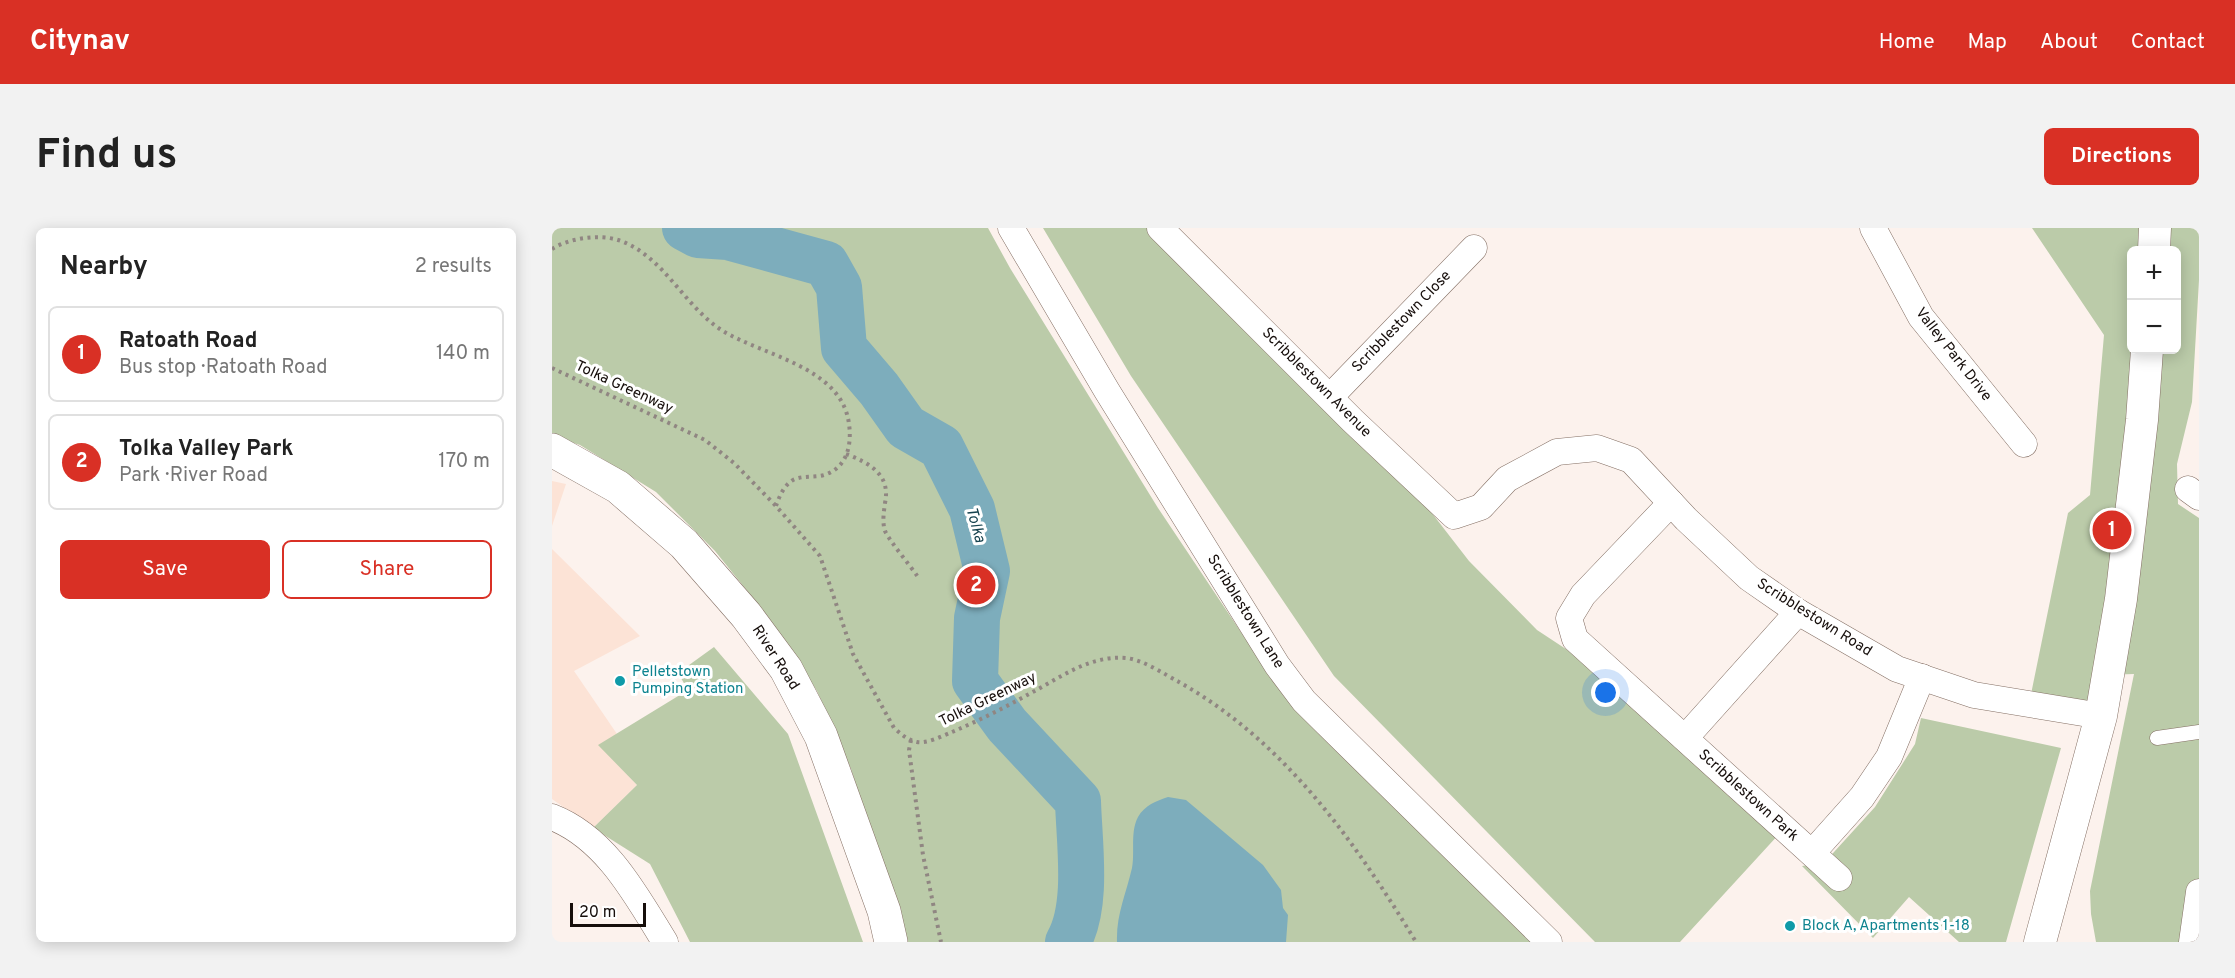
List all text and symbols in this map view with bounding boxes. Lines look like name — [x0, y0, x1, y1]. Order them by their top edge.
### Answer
text: Citynav — [30, 24, 130, 60]
text: Home — [1879, 29, 1935, 56]
text: Map — [1968, 29, 2007, 56]
text: About — [2040, 29, 2098, 56]
text: Contact — [2131, 29, 2205, 56]
button: Directions — [2044, 128, 2199, 185]
text: Find us — [36, 130, 177, 183]
map controls — [2127, 246, 2181, 354]
button: + — [2127, 246, 2181, 300]
text: Nearby — [60, 251, 148, 284]
text: 2 results — [415, 254, 492, 280]
street label: Scribblestown Close — [1348, 267, 1456, 377]
button: − — [2127, 300, 2181, 354]
street label: Valley Park Drive — [1911, 304, 1995, 406]
street label: Scribblestown Avenue — [1257, 324, 1375, 442]
text: Ratoath Road — [119, 328, 257, 355]
text: 1 — [78, 341, 86, 367]
text: 140 m — [436, 341, 490, 367]
text: Bus stop · Ratoath Road — [119, 355, 328, 381]
street label: Tolka Greenway — [572, 357, 676, 419]
text: Tolka Valley Park — [119, 436, 294, 463]
text: 2 — [75, 449, 88, 475]
text: 170 m — [438, 449, 490, 475]
text: Park · River Road — [119, 463, 268, 489]
water label: Tolka — [960, 505, 990, 546]
pin: 1 — [2092, 508, 2132, 552]
button: Save — [60, 540, 270, 599]
button: Share — [282, 540, 492, 599]
street label: Scribblestown Lane — [1202, 551, 1288, 673]
pin: 2 — [956, 562, 996, 608]
street label: Scribblestown Road — [1753, 575, 1875, 661]
street label: River Road — [747, 622, 803, 694]
place label: Pelletstown Pumping Station — [632, 663, 744, 699]
street label: Tolka Greenway — [936, 668, 1040, 732]
marker: Pelletstown Pumping Station — [613, 674, 627, 688]
your location — [1591, 678, 1620, 707]
street label: Scribblestown Park — [1694, 746, 1802, 846]
scale bar — [570, 900, 646, 928]
text: 20 m — [579, 903, 616, 923]
place label: Block A, Apartments 1-18 — [1802, 917, 1970, 936]
marker: Block A, Apartments 1-18 — [1783, 919, 1797, 933]

